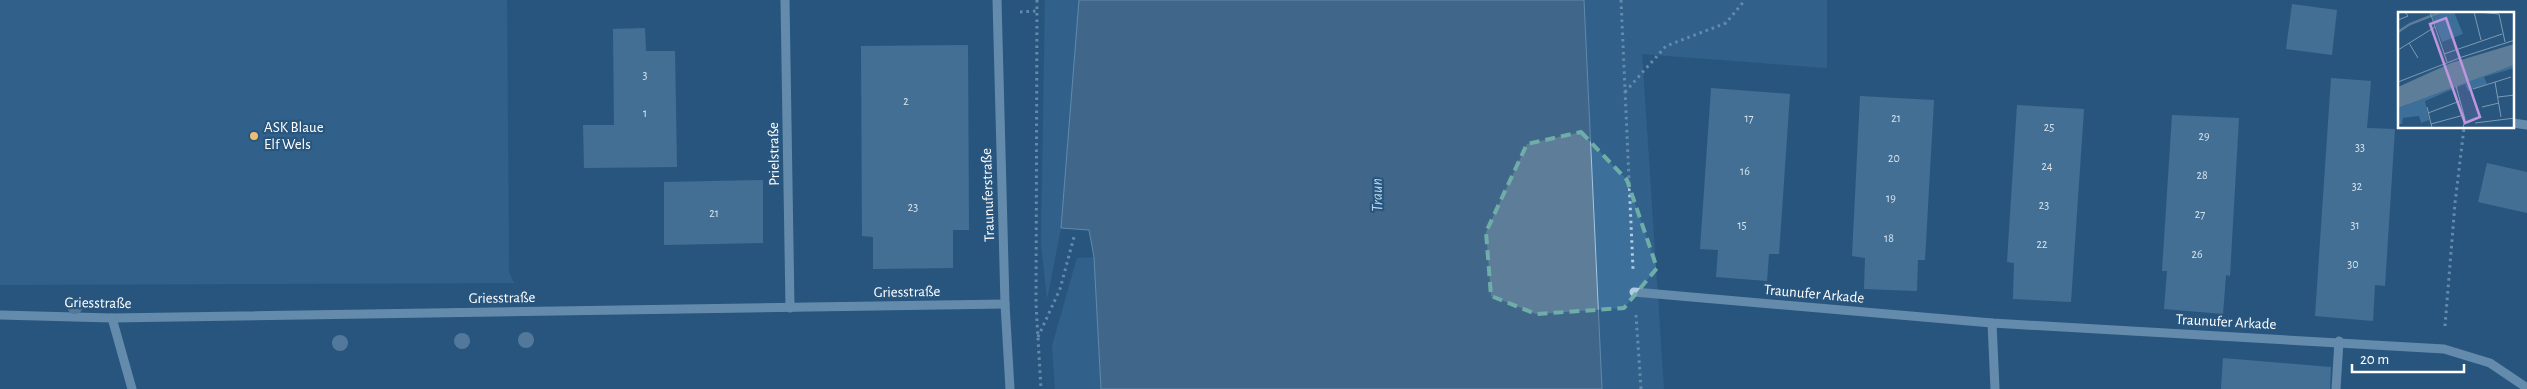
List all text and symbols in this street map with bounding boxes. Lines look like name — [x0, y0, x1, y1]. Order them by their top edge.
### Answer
inset map — [2398, 12, 2514, 129]
house number: 3 — [643, 69, 648, 81]
house number: 2 — [903, 95, 909, 107]
house number: 1 — [643, 107, 647, 119]
house number: 17 — [1744, 112, 1754, 124]
house number: 21 — [1891, 112, 1901, 124]
place label: ASK Blaue Elf Wels — [264, 120, 324, 152]
house number: 25 — [2044, 121, 2054, 133]
street label: Prielstraße — [766, 122, 782, 186]
marker: ASK Blaue Elf Wels — [248, 130, 260, 142]
house number: 29 — [2198, 130, 2210, 142]
house number: 33 — [2355, 141, 2365, 153]
street label: Traunuferstraße — [979, 148, 997, 242]
house number: 20 — [1888, 152, 1900, 164]
house number: 24 — [2041, 160, 2053, 172]
house number: 16 — [1740, 165, 1750, 177]
house number: 28 — [2196, 169, 2208, 181]
water label: Traun — [1369, 178, 1385, 212]
house number: 32 — [2352, 180, 2363, 192]
house number: 19 — [1886, 192, 1896, 204]
house number: 23 — [2039, 199, 2049, 211]
house number: 23 — [908, 201, 918, 213]
house number: 21 — [709, 207, 719, 219]
house number: 27 — [2195, 208, 2205, 220]
house number: 15 — [1737, 219, 1747, 231]
house number: 31 — [2350, 219, 2360, 231]
house number: 18 — [1884, 232, 1894, 244]
house number: 22 — [2037, 238, 2048, 250]
house number: 26 — [2191, 248, 2203, 260]
house number: 30 — [2347, 258, 2359, 270]
street label: Traunufer Arkade — [1763, 282, 1865, 306]
street label: Griesstraße — [873, 284, 941, 300]
street label: Griesstraße — [468, 290, 536, 306]
street label: Griesstraße — [64, 295, 132, 311]
street label: Traunufer Arkade — [2175, 312, 2277, 332]
scale bar — [2352, 342, 2464, 374]
text: 20 m — [2360, 352, 2389, 367]

